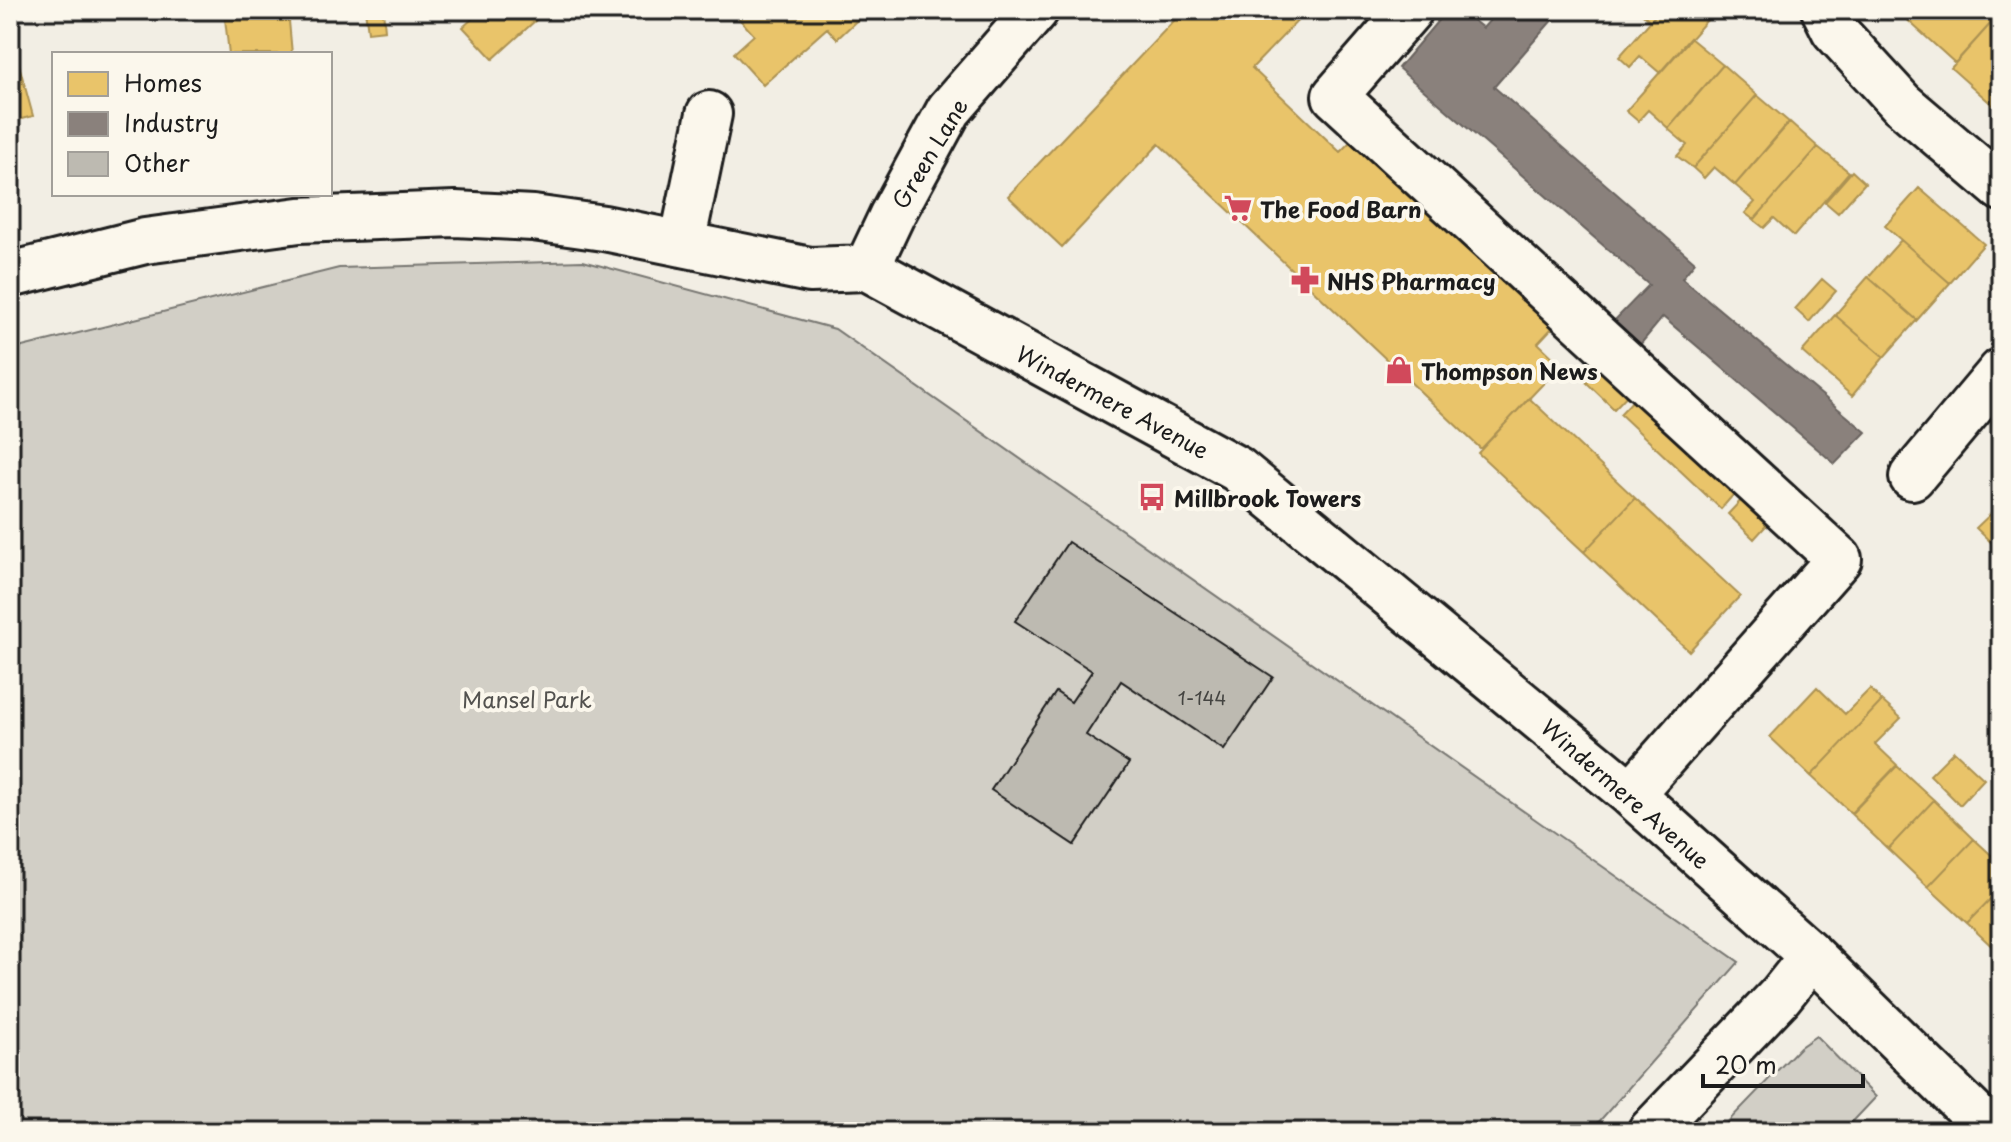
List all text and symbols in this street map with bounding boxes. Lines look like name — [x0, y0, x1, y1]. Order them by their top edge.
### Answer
legend — [52, 52, 332, 196]
text: Homes — [124, 64, 202, 100]
street label: Green Lane — [883, 92, 975, 214]
text: Industry — [124, 104, 219, 140]
text: Other — [124, 144, 191, 180]
place label: The Food Barn — [1260, 192, 1422, 225]
supermarket icon: The Food Barn — [1223, 193, 1253, 223]
place label: NHS Pharmacy — [1327, 264, 1496, 297]
pharmacy icon: NHS Pharmacy — [1290, 265, 1320, 295]
street label: Windermere Avenue — [1011, 336, 1215, 466]
place label: Thompson News — [1421, 354, 1598, 387]
shop icon: Thompson News — [1384, 355, 1414, 385]
place label: Millbrook Towers — [1174, 481, 1361, 514]
bus stop icon: Millbrook Towers — [1137, 482, 1167, 512]
park label: Mansel Park — [462, 682, 592, 715]
house number: 1-144 — [1178, 684, 1226, 711]
street label: Windermere Avenue — [1535, 710, 1717, 876]
scale bar — [1703, 1038, 1863, 1088]
text: 20 m — [1715, 1046, 1777, 1082]

